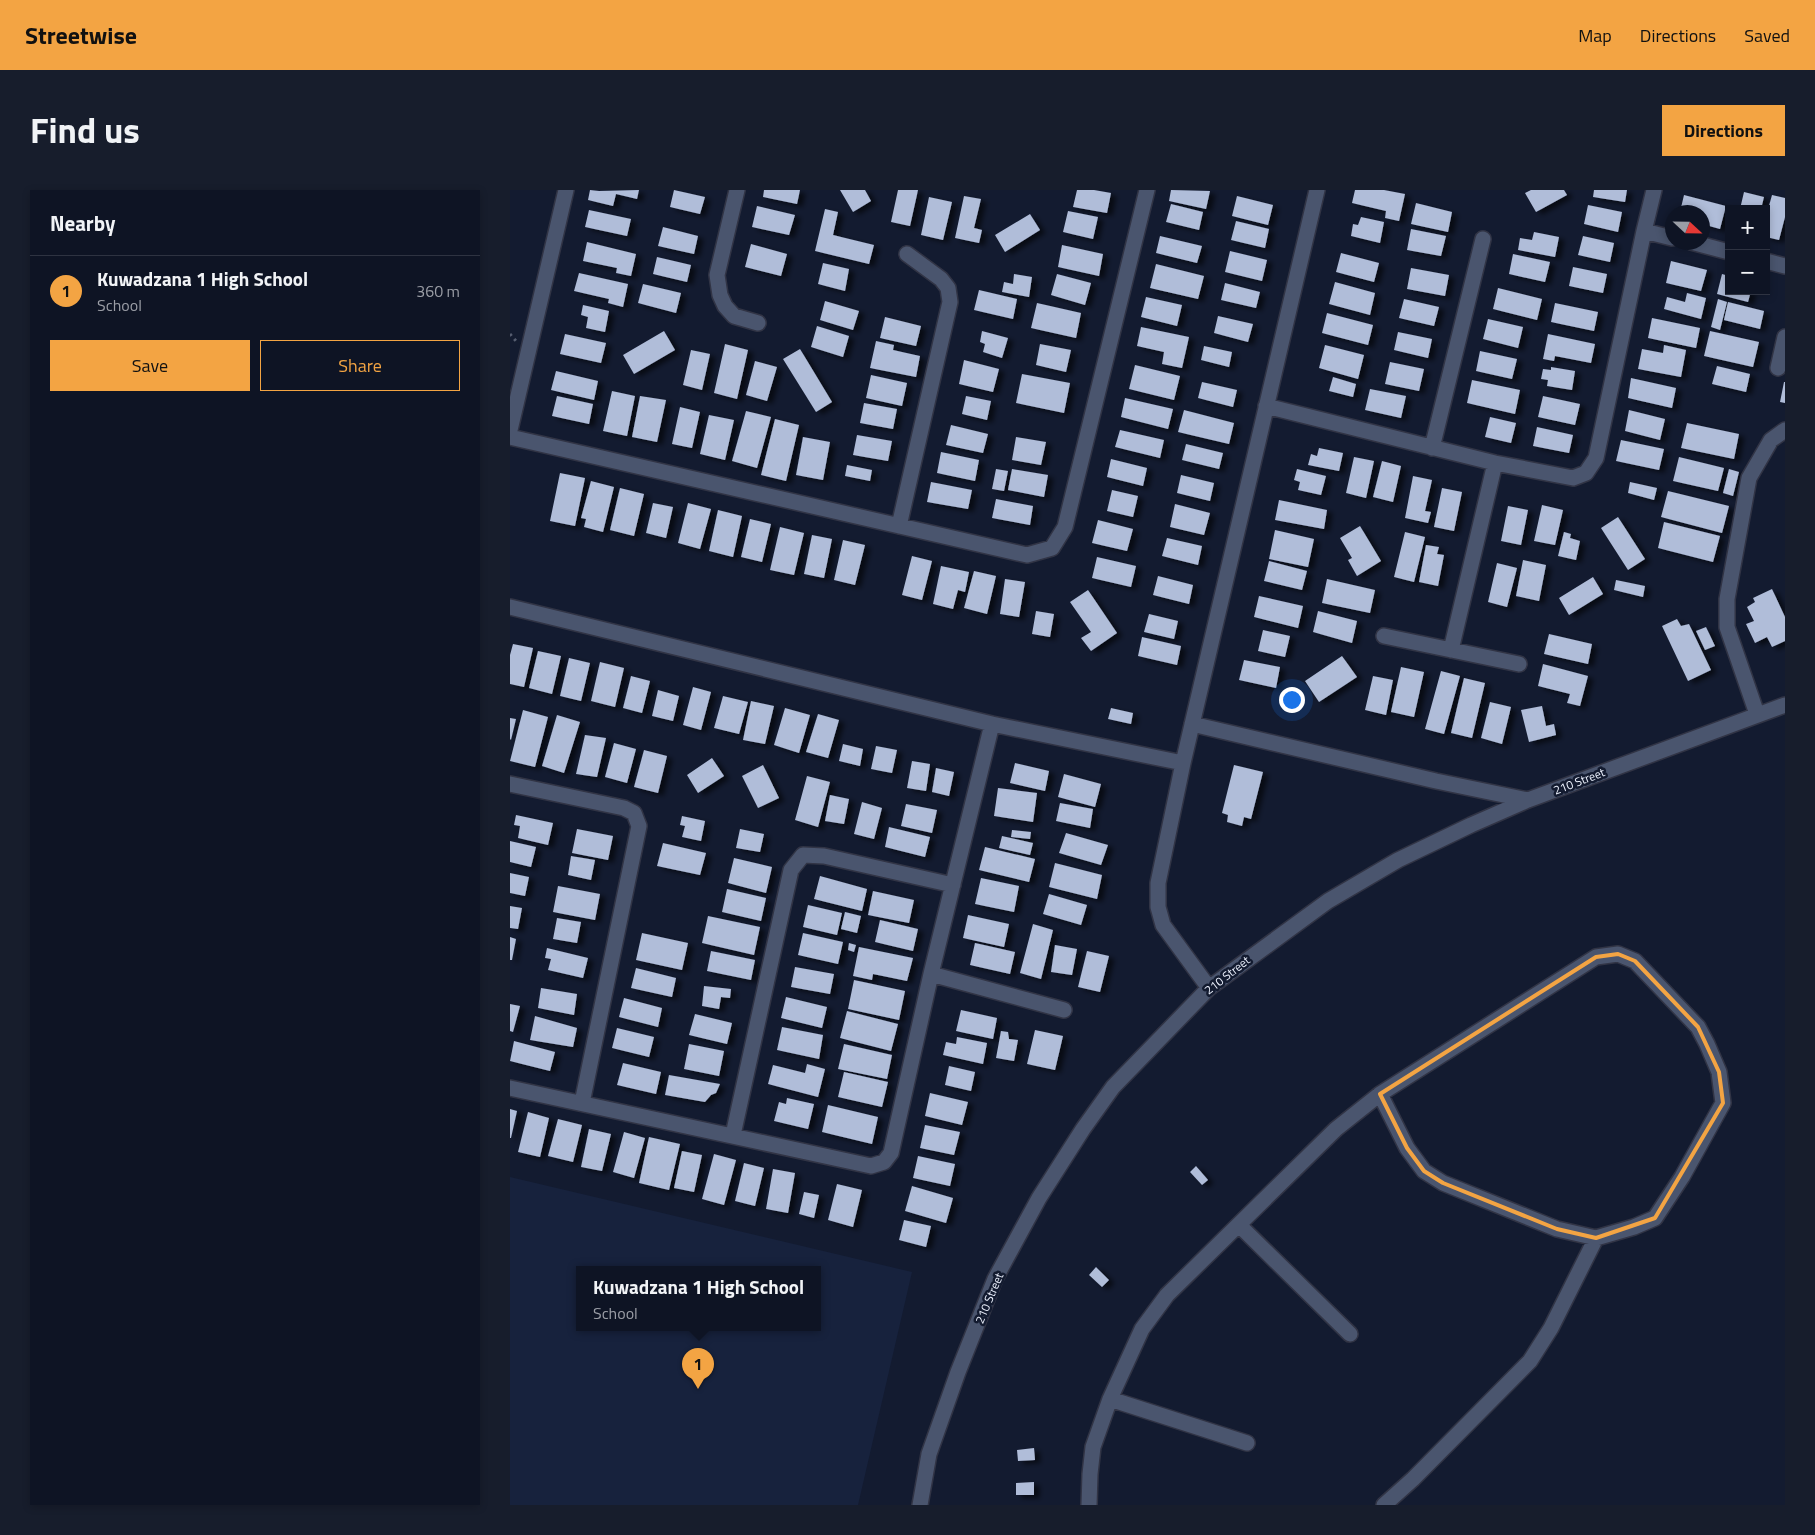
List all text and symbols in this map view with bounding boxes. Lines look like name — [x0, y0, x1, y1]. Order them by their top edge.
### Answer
text: Streetwise — [25, 17, 137, 53]
text: Map — [1578, 22, 1612, 49]
text: Directions — [1640, 22, 1716, 49]
text: Saved — [1744, 22, 1790, 49]
text: Find us — [30, 103, 140, 157]
button: Directions — [1662, 105, 1785, 156]
north arrow — [1665, 205, 1710, 250]
map controls — [1725, 205, 1770, 295]
button: + — [1725, 205, 1770, 250]
text: Nearby — [50, 207, 115, 239]
button: − — [1725, 250, 1770, 295]
text: Kuwadzana 1 High School — [97, 264, 308, 293]
text: 1 — [62, 279, 70, 303]
text: 360 m — [416, 279, 460, 303]
text: School — [97, 293, 142, 317]
button: Save — [50, 340, 250, 391]
button: Share — [260, 340, 460, 391]
your location — [1279, 687, 1305, 713]
street label: 210 Street — [1551, 762, 1608, 800]
street label: 210 Street — [1200, 950, 1255, 999]
popup — [576, 1266, 821, 1331]
street label: 210 Street — [970, 1269, 1009, 1326]
text: Kuwadzana 1 High School — [593, 1272, 804, 1301]
text: School — [593, 1301, 638, 1325]
pin: 1 — [682, 1348, 714, 1389]

